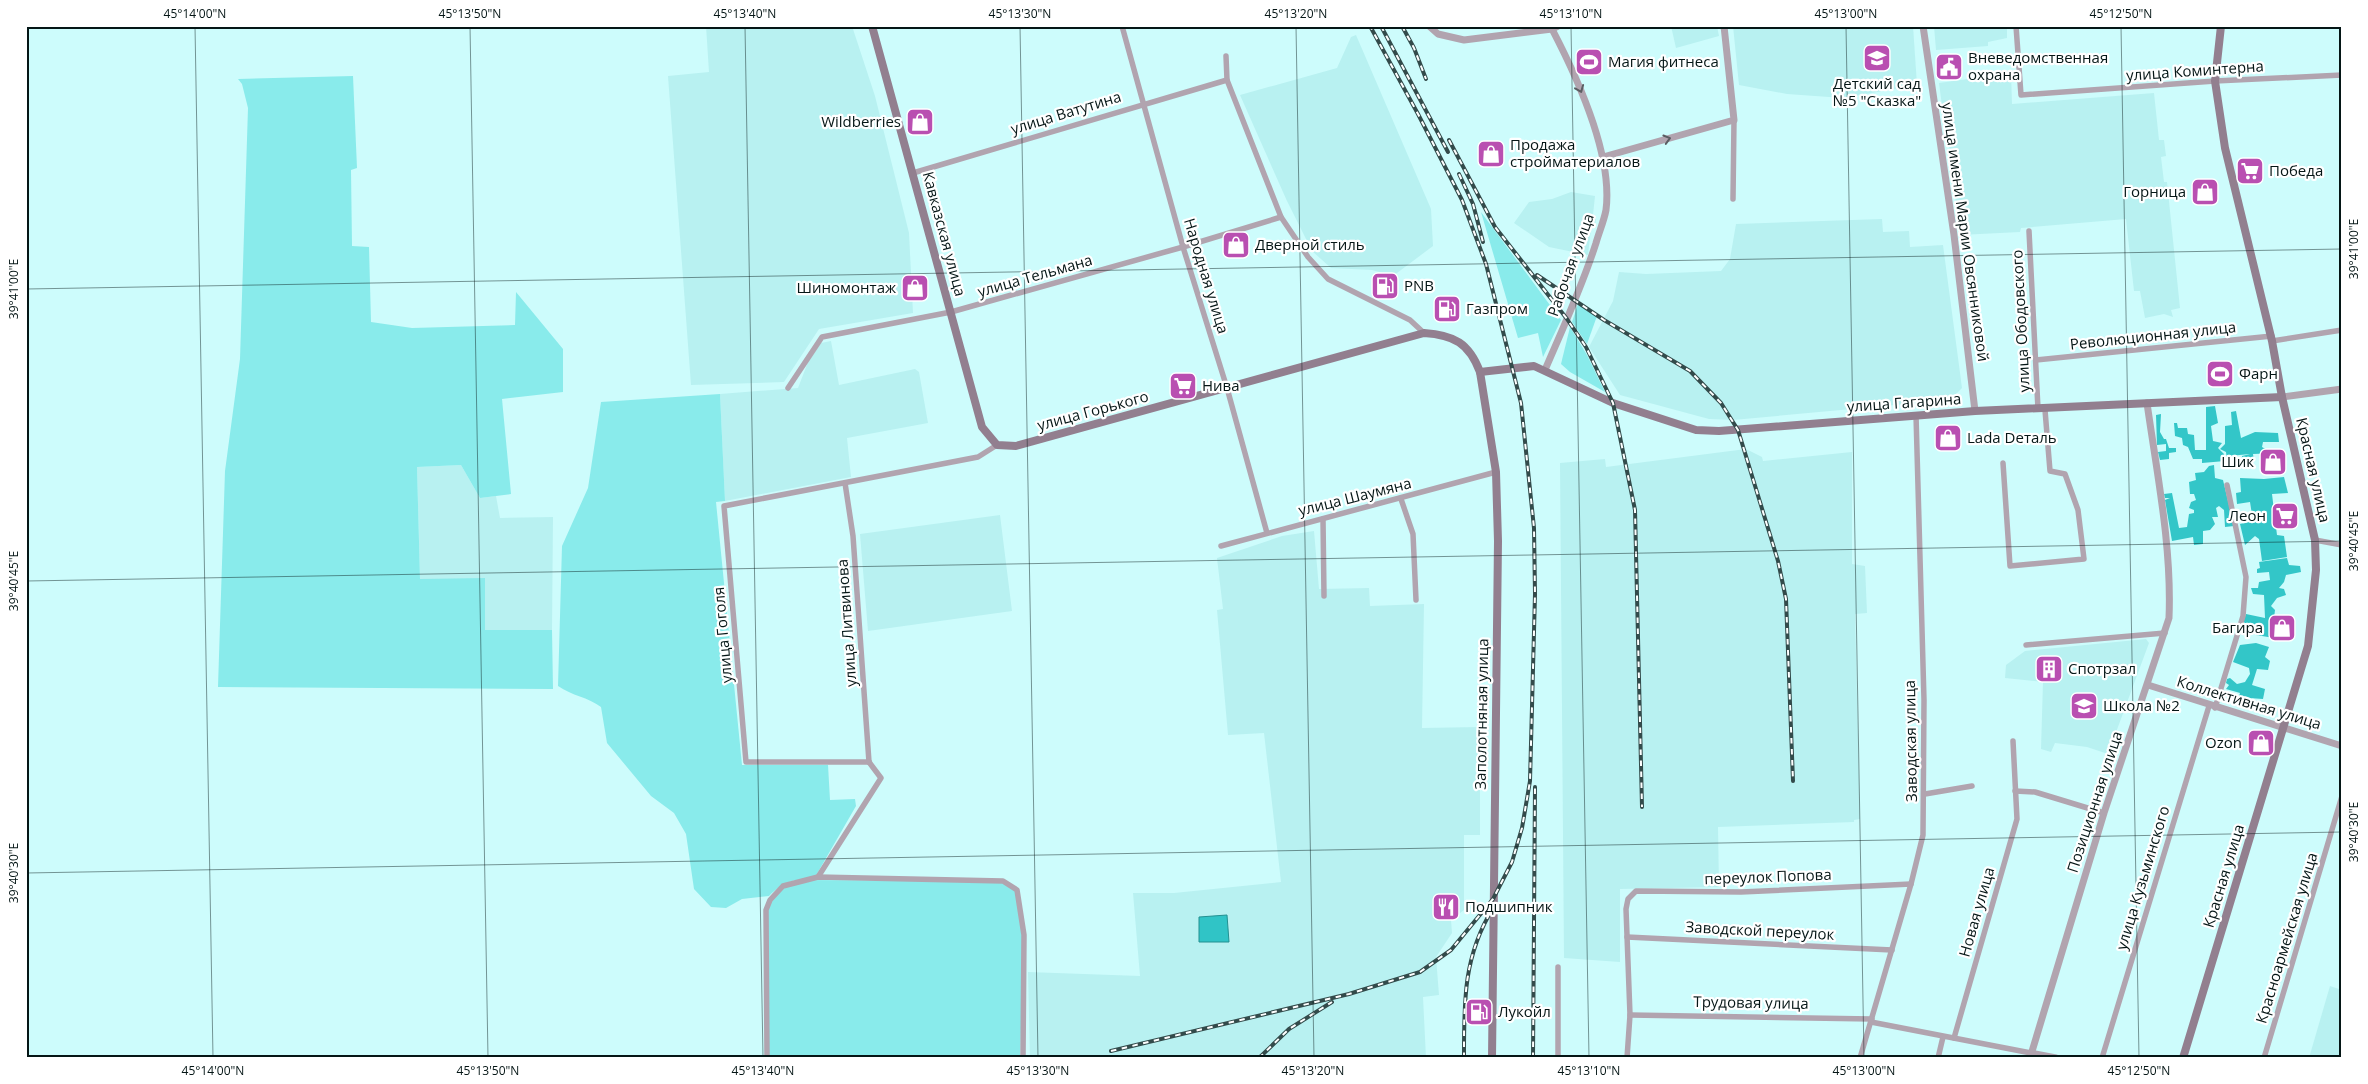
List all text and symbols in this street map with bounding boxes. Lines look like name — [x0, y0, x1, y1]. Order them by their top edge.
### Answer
text: 45°14'00"N — [164, 5, 226, 22]
text: 45°13'50"N — [439, 5, 501, 22]
text: 45°13'40"N — [714, 5, 776, 22]
text: 45°13'30"N — [989, 5, 1051, 22]
text: 45°13'20"N — [1265, 5, 1327, 22]
text: 45°13'10"N — [1540, 5, 1602, 22]
text: 45°13'00"N — [1815, 5, 1877, 22]
text: 45°12'50"N — [2090, 5, 2152, 22]
school or university icon: Детский сад №5 "Сказка" — [1862, 43, 1892, 73]
sports icon: Магия фитнеса — [1574, 47, 1604, 77]
place label: Вневедомственная охрана — [1968, 47, 2108, 84]
place label: Магия фитнеса — [1608, 51, 1719, 71]
public building icon: Вневедомственная охрана — [1934, 52, 1964, 82]
street label: улица Коминтерна — [2125, 55, 2264, 85]
place label: Детский сад №5 "Сказка" — [1833, 73, 1921, 110]
one-way arrow — [1573, 84, 1584, 93]
street label: улица Ватутина — [1008, 86, 1123, 138]
street label: улица имени Марии Овсянниковой — [1938, 101, 1994, 363]
shop icon: Wildberries — [905, 107, 935, 137]
place label: Wildberries — [821, 111, 901, 131]
place label: Продажа стройматериалов — [1510, 134, 1640, 171]
one-way arrow — [1662, 134, 1671, 144]
shop icon: Продажа стройматериалов — [1476, 139, 1506, 169]
supermarket icon: Победа — [2235, 156, 2265, 186]
place label: Победа — [2269, 160, 2323, 180]
street label: Кавказская улица — [919, 169, 971, 298]
shop icon: Горница — [2190, 177, 2220, 207]
place label: Горница — [2123, 181, 2186, 201]
street label: Рабочая улица — [1542, 210, 1598, 319]
street label: Народная улица — [1180, 216, 1234, 336]
text: 39°41'00"E — [2345, 219, 2362, 279]
shop icon: Дверной стиль — [1221, 230, 1251, 260]
place label: Дверной стиль — [1255, 234, 1365, 254]
street label: улица Тельмана — [975, 249, 1094, 301]
street label: улица Ободовского — [2006, 249, 2034, 393]
text: 39°41'00"E — [5, 259, 22, 319]
fuel station icon: PNB — [1370, 271, 1400, 301]
shop icon: Шиномонтаж — [900, 273, 930, 303]
place label: PNB — [1404, 275, 1434, 295]
place label: Шиномонтаж — [797, 277, 896, 297]
fuel station icon: Газпром — [1432, 294, 1462, 324]
place label: Газпром — [1466, 298, 1528, 318]
street label: Революционная улица — [2069, 316, 2237, 354]
sports icon: Фарн — [2205, 359, 2235, 389]
place label: Фарн — [2239, 363, 2278, 383]
supermarket icon: Нива — [1168, 371, 1198, 401]
place label: Нива — [1202, 375, 1240, 395]
street label: улица Горького — [1035, 386, 1151, 434]
street label: улица Гагарина — [1846, 388, 1962, 416]
street label: Красная улица — [2292, 415, 2336, 524]
shop icon: Lada Dеталь — [1933, 423, 1963, 453]
place label: Lada Dеталь — [1967, 427, 2057, 447]
shop icon: Шик — [2258, 447, 2288, 477]
place label: Шик — [2221, 451, 2254, 471]
street label: улица Шаумяна — [1296, 472, 1413, 520]
supermarket icon: Леон — [2270, 501, 2300, 531]
place label: Леон — [2229, 505, 2266, 525]
text: 39°40'45"E — [2345, 511, 2362, 571]
text: 39°40'45"E — [5, 551, 22, 611]
street label: улица Литвинова — [832, 559, 860, 688]
street label: улица Гоголя — [708, 586, 736, 684]
shop icon: Багира — [2267, 613, 2297, 643]
place label: Багира — [2212, 617, 2263, 637]
street label: Заполотняная улица — [1470, 638, 1492, 790]
building icon: Спотрзал — [2034, 654, 2064, 684]
place label: Спотрзал — [2068, 658, 2136, 678]
street label: Коллективная улица — [2175, 671, 2324, 734]
street label: Заводская улица — [1899, 680, 1921, 802]
school or university icon: Школа №2 — [2069, 691, 2099, 721]
place label: Школа №2 — [2103, 695, 2180, 715]
street label: Позиционная улица — [2062, 728, 2126, 875]
shop icon: Ozon — [2246, 728, 2276, 758]
place label: Ozon — [2205, 732, 2242, 752]
text: 39°40'30"E — [2345, 802, 2362, 862]
street label: улица Кузьминского — [2111, 803, 2173, 952]
street label: Красная улица — [2198, 822, 2248, 930]
text: 39°40'30"E — [5, 843, 22, 903]
street label: Красноармейская улица — [2251, 850, 2322, 1026]
street label: переулок Попова — [1704, 864, 1832, 888]
street label: Новая улица — [1954, 864, 1998, 959]
restaurant icon: Подшипник — [1431, 892, 1461, 922]
place label: Подшипник — [1465, 896, 1553, 916]
street label: Заводской переулок — [1685, 916, 1835, 944]
street label: Трудовая улица — [1693, 991, 1809, 1013]
fuel station icon: Лукойл — [1464, 997, 1494, 1027]
place label: Лукойл — [1498, 1001, 1551, 1021]
text: 45°14'00"N — [182, 1062, 244, 1079]
text: 45°13'50"N — [457, 1062, 519, 1079]
text: 45°13'40"N — [732, 1062, 794, 1079]
text: 45°13'30"N — [1007, 1062, 1069, 1079]
text: 45°13'20"N — [1282, 1062, 1344, 1079]
text: 45°13'10"N — [1558, 1062, 1620, 1079]
text: 45°13'00"N — [1833, 1062, 1895, 1079]
text: 45°12'50"N — [2108, 1062, 2170, 1079]

